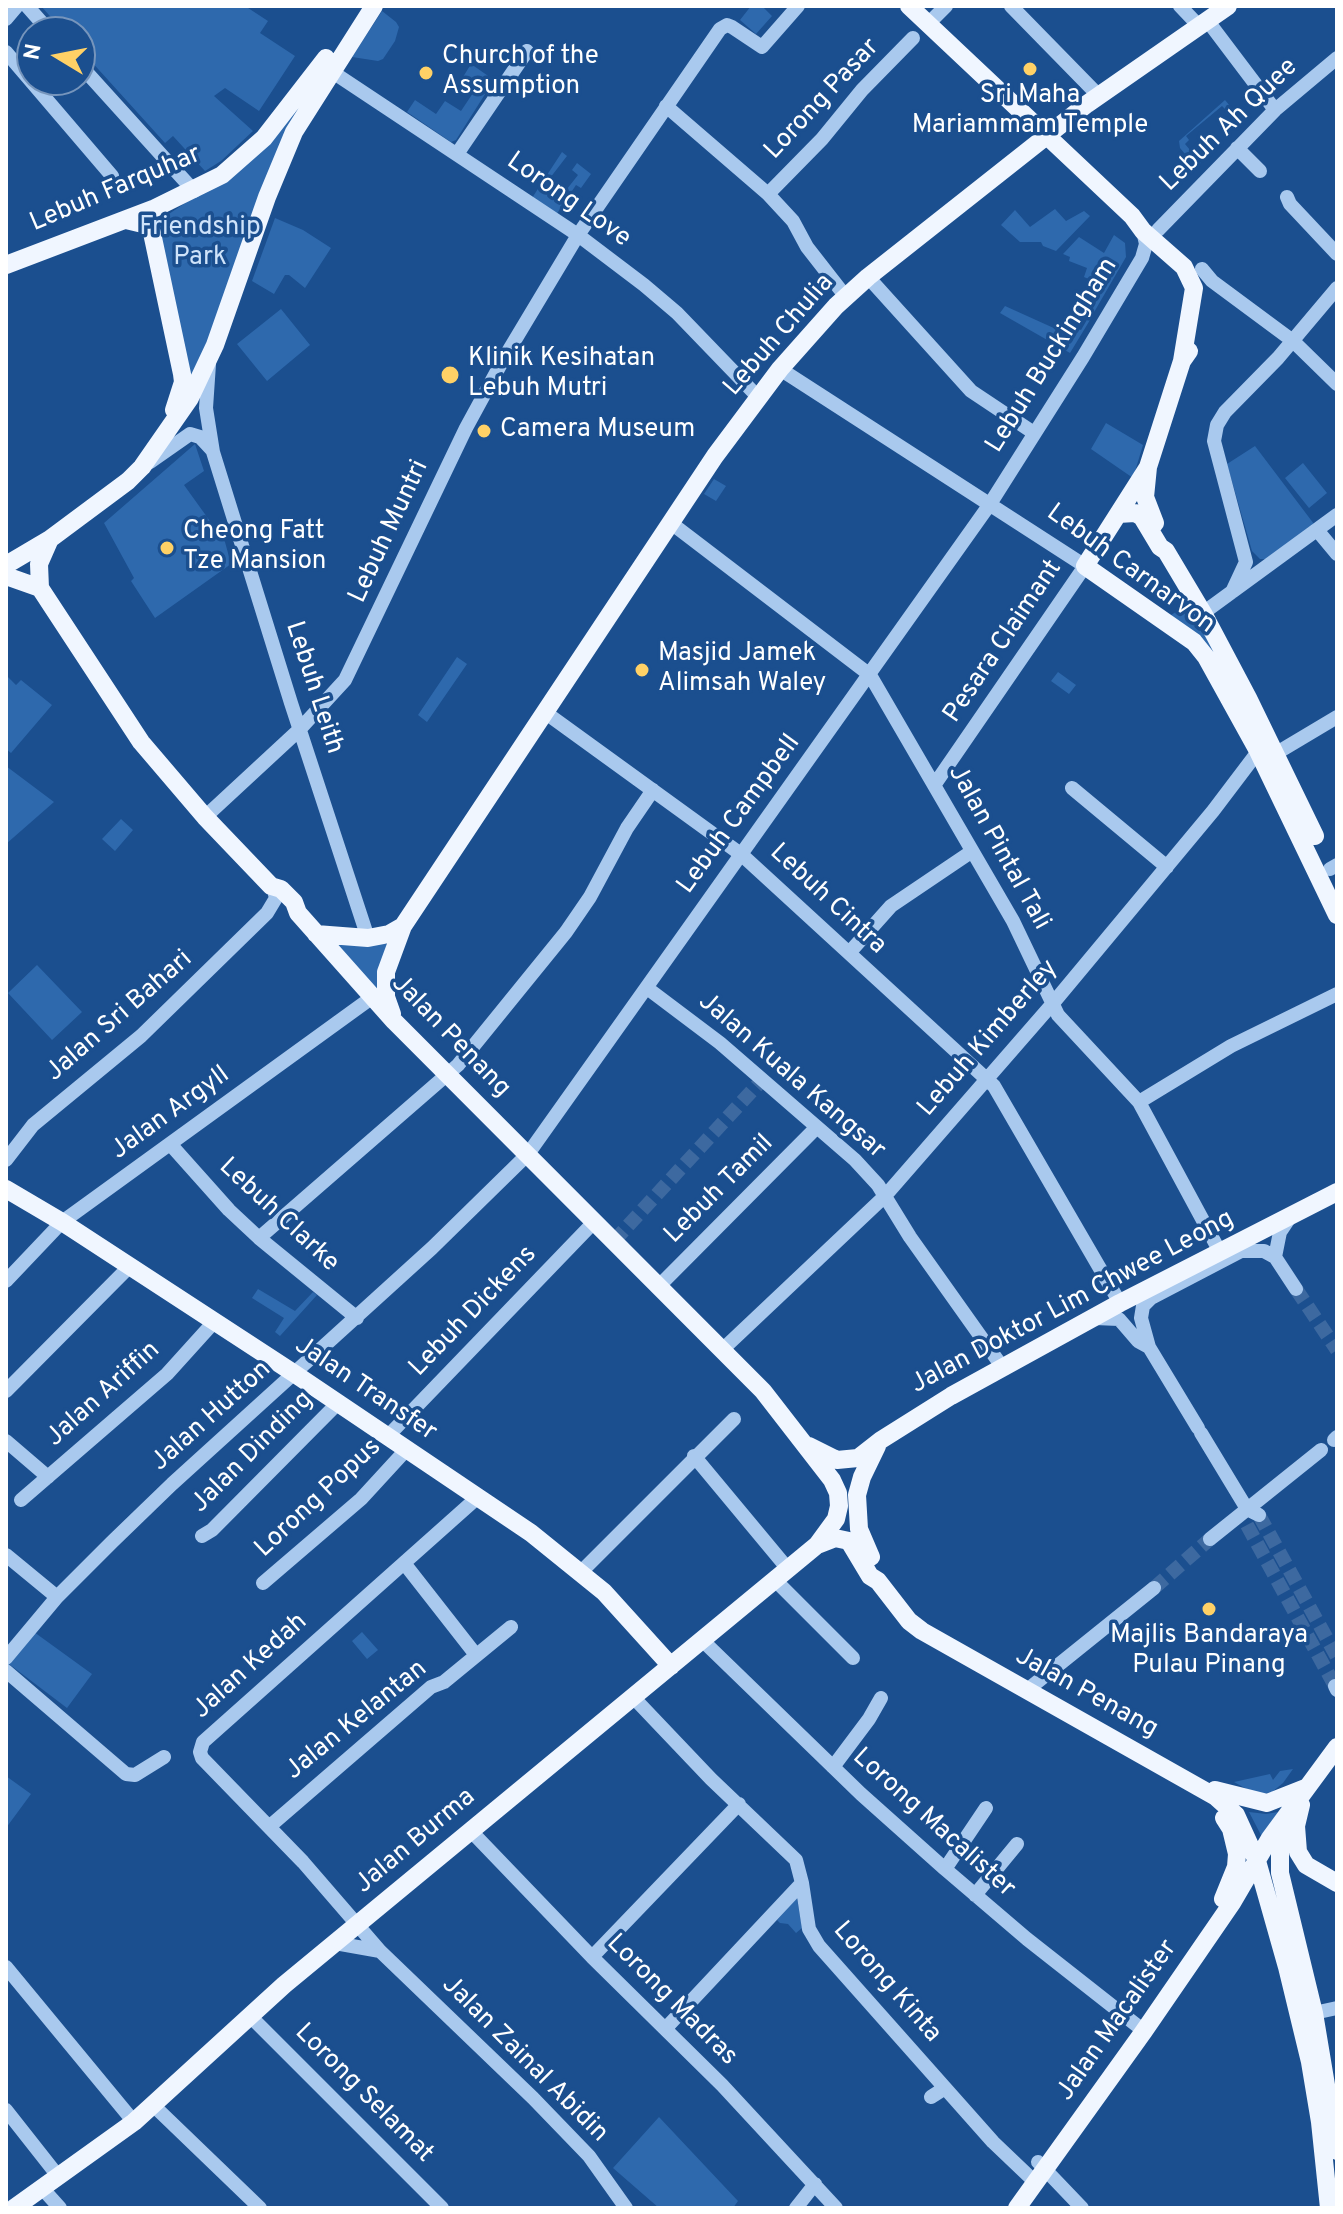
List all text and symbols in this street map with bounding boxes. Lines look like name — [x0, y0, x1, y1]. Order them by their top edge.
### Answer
north arrow — [16, 16, 96, 96]
street label: Lorong Pasar — [759, 33, 887, 167]
text: N — [19, 42, 49, 62]
place label: Church of the Assumption — [442, 42, 599, 104]
street label: Lebuh Ah Quee — [1155, 53, 1305, 199]
marker: Sri Maha Mariammam Temple — [1021, 60, 1039, 78]
marker: Church of the Assumption — [417, 64, 435, 82]
place label: Sri Maha Mariammam Temple — [912, 81, 1148, 142]
street label: Lebuh Farquhar — [26, 140, 206, 240]
street label: Lorong Love — [500, 147, 636, 255]
park label: Friendship Park — [139, 213, 261, 274]
street label: Lebuh Buckingham — [980, 253, 1126, 459]
street label: Lebuh Chulia — [718, 269, 842, 403]
place label: Klinik Kesihatan Lebuh Mutri — [468, 344, 655, 406]
marker: Klinik Kesihatan Lebuh Mutri — [439, 364, 461, 386]
place label: Camera Museum — [500, 415, 695, 447]
marker: Camera Museum — [475, 422, 493, 440]
street label: Lebuh Muntri — [343, 456, 437, 608]
street label: Lebuh Carnarvon — [1040, 498, 1220, 642]
place label: Cheong Fatt Tze Mansion — [183, 517, 326, 578]
marker: Cheong Fatt Tze Mansion — [158, 539, 176, 557]
street label: Pesara Claimant — [938, 555, 1070, 729]
street label: Lebuh Leith — [277, 618, 349, 758]
place label: Masjid Jamek Alimsah Waley — [658, 639, 826, 700]
marker: Masjid Jamek Alimsah Waley — [633, 661, 651, 679]
street label: Lebuh Campbell — [672, 729, 808, 901]
street label: Jalan Pintal Tali — [940, 760, 1056, 936]
street label: Lebuh Cintra — [762, 838, 892, 962]
street label: Jalan Sri Bahari — [40, 945, 200, 1089]
street label: Lebuh Kimberley — [912, 954, 1066, 1124]
street label: Jalan Penang — [384, 969, 516, 1105]
street label: Jalan Kuala Kangsar — [691, 987, 891, 1167]
street label: Jalan Argyll — [106, 1061, 236, 1167]
street label: Lebuh Tamil — [659, 1129, 781, 1251]
street label: Lebuh Clarke — [211, 1152, 345, 1280]
street label: Jalan Doktor Lim Chwee Leong — [906, 1204, 1240, 1402]
street label: Lebuh Dickens — [404, 1240, 544, 1384]
street label: Jalan Transfer — [288, 1331, 442, 1449]
street label: Jalan Ariffin — [41, 1336, 167, 1454]
street label: Jalan Hutton — [146, 1355, 278, 1479]
street label: Jalan Dinding — [186, 1386, 320, 1520]
street label: Lorong Popus — [250, 1433, 388, 1565]
marker: Majlis Bandaraya Pulau Pinang — [1200, 1600, 1218, 1618]
street label: Jalan Kedah — [187, 1607, 315, 1727]
place label: Majlis Bandaraya Pulau Pinang — [1110, 1621, 1308, 1682]
street label: Jalan Penang — [1009, 1642, 1163, 1746]
street label: Jalan Kelantan — [280, 1654, 434, 1788]
street label: Lorong Macalister — [845, 1743, 1021, 1905]
street label: Jalan Burma — [350, 1783, 482, 1901]
street label: Lorong Kinta — [825, 1916, 947, 2050]
street label: Lorong Madras — [599, 1929, 743, 2073]
street label: Jalan Macalister — [1051, 1935, 1185, 2107]
street label: Jalan Zainal Abidin — [434, 1970, 614, 2150]
street label: Lorong Selamat — [287, 2018, 439, 2170]

